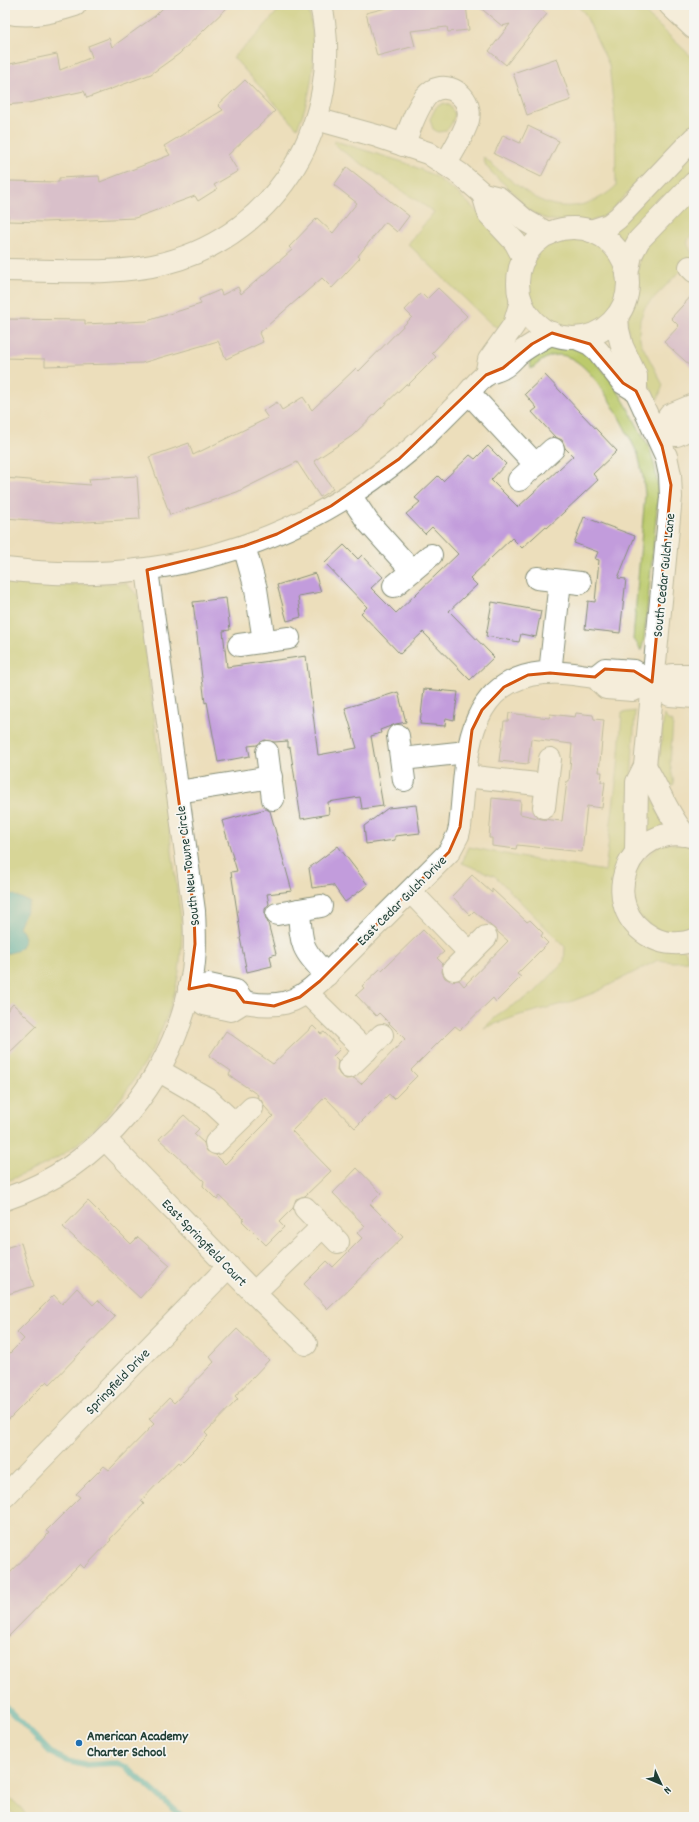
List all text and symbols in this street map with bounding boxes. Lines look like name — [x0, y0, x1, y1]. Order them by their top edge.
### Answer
street label: South Cedar Gulch Lane — [649, 512, 681, 638]
street label: South Neu Towne Circle — [172, 805, 206, 927]
street label: East Cedar Gulch Drive — [353, 852, 452, 951]
street label: East Springfield Court — [156, 1195, 251, 1292]
street label: Springfield Drive — [81, 1345, 155, 1420]
place label: American Academy Charter School — [87, 1727, 189, 1763]
marker: American Academy Charter School — [74, 1738, 84, 1748]
north arrow — [641, 1764, 681, 1804]
text: N — [659, 1782, 674, 1797]

